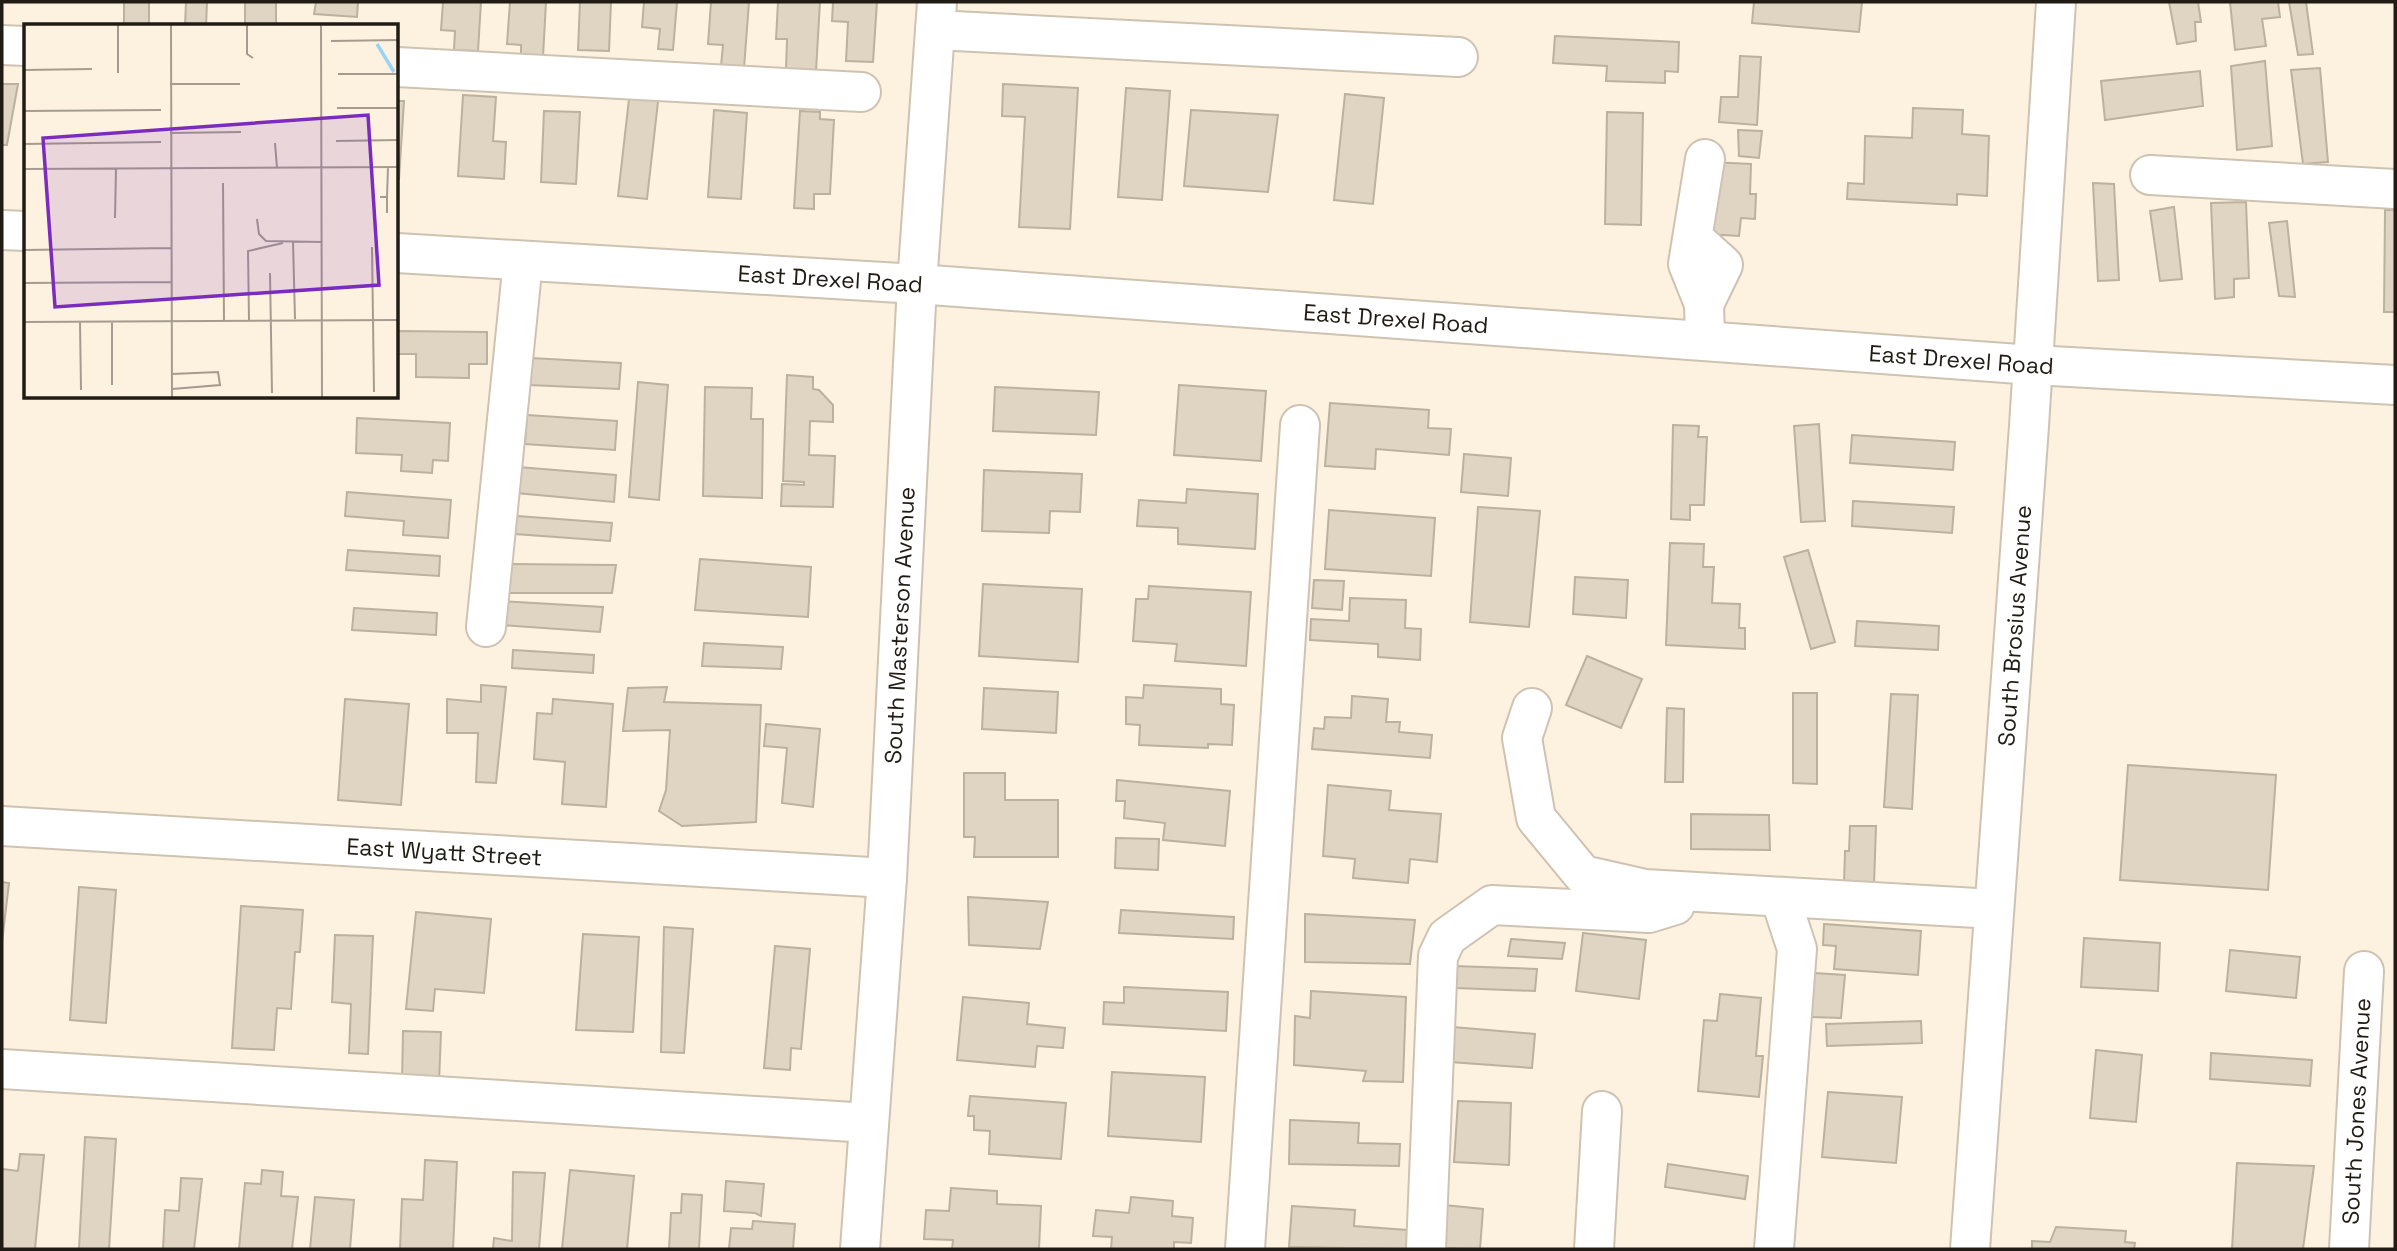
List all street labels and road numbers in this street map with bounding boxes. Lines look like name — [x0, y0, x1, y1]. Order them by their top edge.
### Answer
street label: East Drexel Road — [737, 258, 924, 299]
street label: East Drexel Road — [1302, 297, 1489, 340]
street label: East Drexel Road — [1868, 338, 2055, 381]
street label: South Masterson Avenue — [878, 486, 922, 765]
street label: South Brosius Avenue — [1991, 504, 2038, 747]
street label: East Wyatt Street — [346, 831, 543, 873]
street label: South Jones Avenue — [2335, 997, 2378, 1225]

